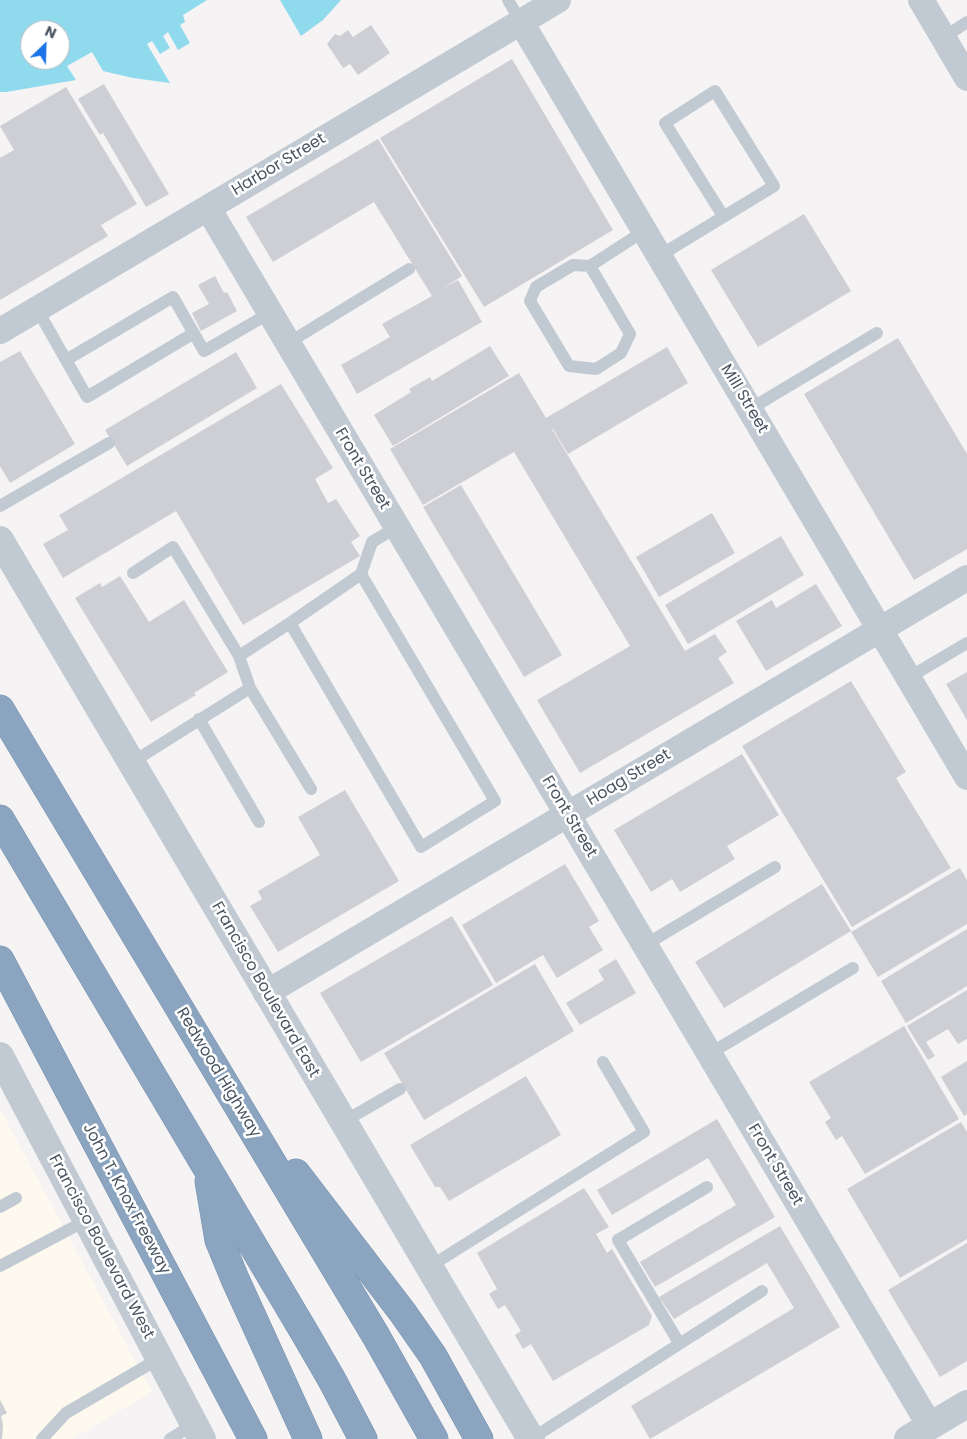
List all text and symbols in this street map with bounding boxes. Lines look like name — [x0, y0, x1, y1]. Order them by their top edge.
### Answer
north arrow — [20, 20, 70, 70]
text: N — [42, 21, 60, 43]
street label: Harbor Street — [229, 129, 329, 201]
street label: Mill Street — [716, 361, 772, 437]
street label: Front Street — [330, 425, 394, 513]
street label: Hoag Street — [584, 746, 674, 810]
street label: Front Street — [537, 773, 601, 861]
street label: Francisco Boulevard East — [207, 899, 323, 1081]
street label: Redwood Highway — [172, 1005, 264, 1141]
street label: John T. Knox Freeway — [78, 1120, 174, 1278]
street label: Front Street — [743, 1121, 807, 1209]
street label: Francisco Boulevard West — [44, 1152, 158, 1342]

